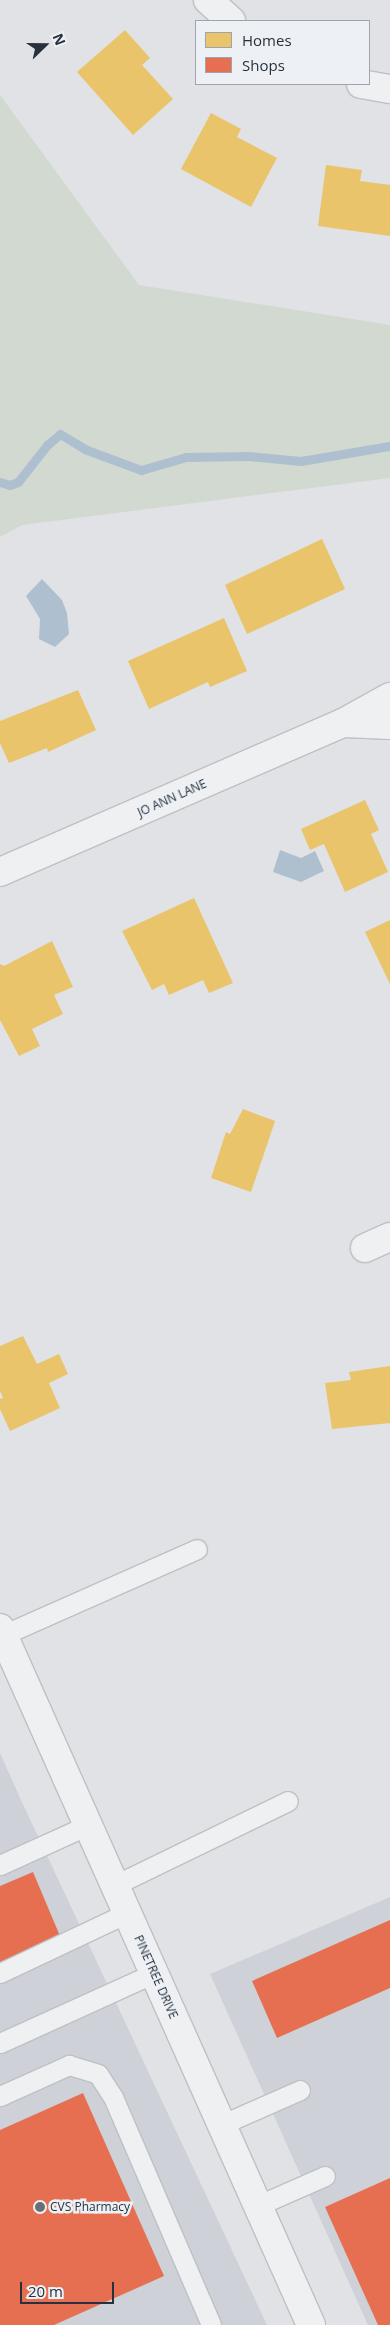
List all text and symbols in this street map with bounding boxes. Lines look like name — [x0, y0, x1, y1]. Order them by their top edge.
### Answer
north arrow — [20, 20, 70, 70]
legend — [195, 20, 370, 85]
text: N — [48, 30, 70, 48]
text: Homes — [242, 30, 292, 50]
text: Shops — [242, 55, 285, 75]
street label: JO ANN LANE — [135, 776, 209, 820]
street label: PINETREE DRIVE — [131, 1933, 181, 2021]
place label: CVS Pharmacy — [50, 2200, 130, 2214]
marker: CVS Pharmacy — [34, 2201, 46, 2213]
scale bar — [22, 2272, 116, 2304]
text: 20 m — [28, 2281, 63, 2301]

